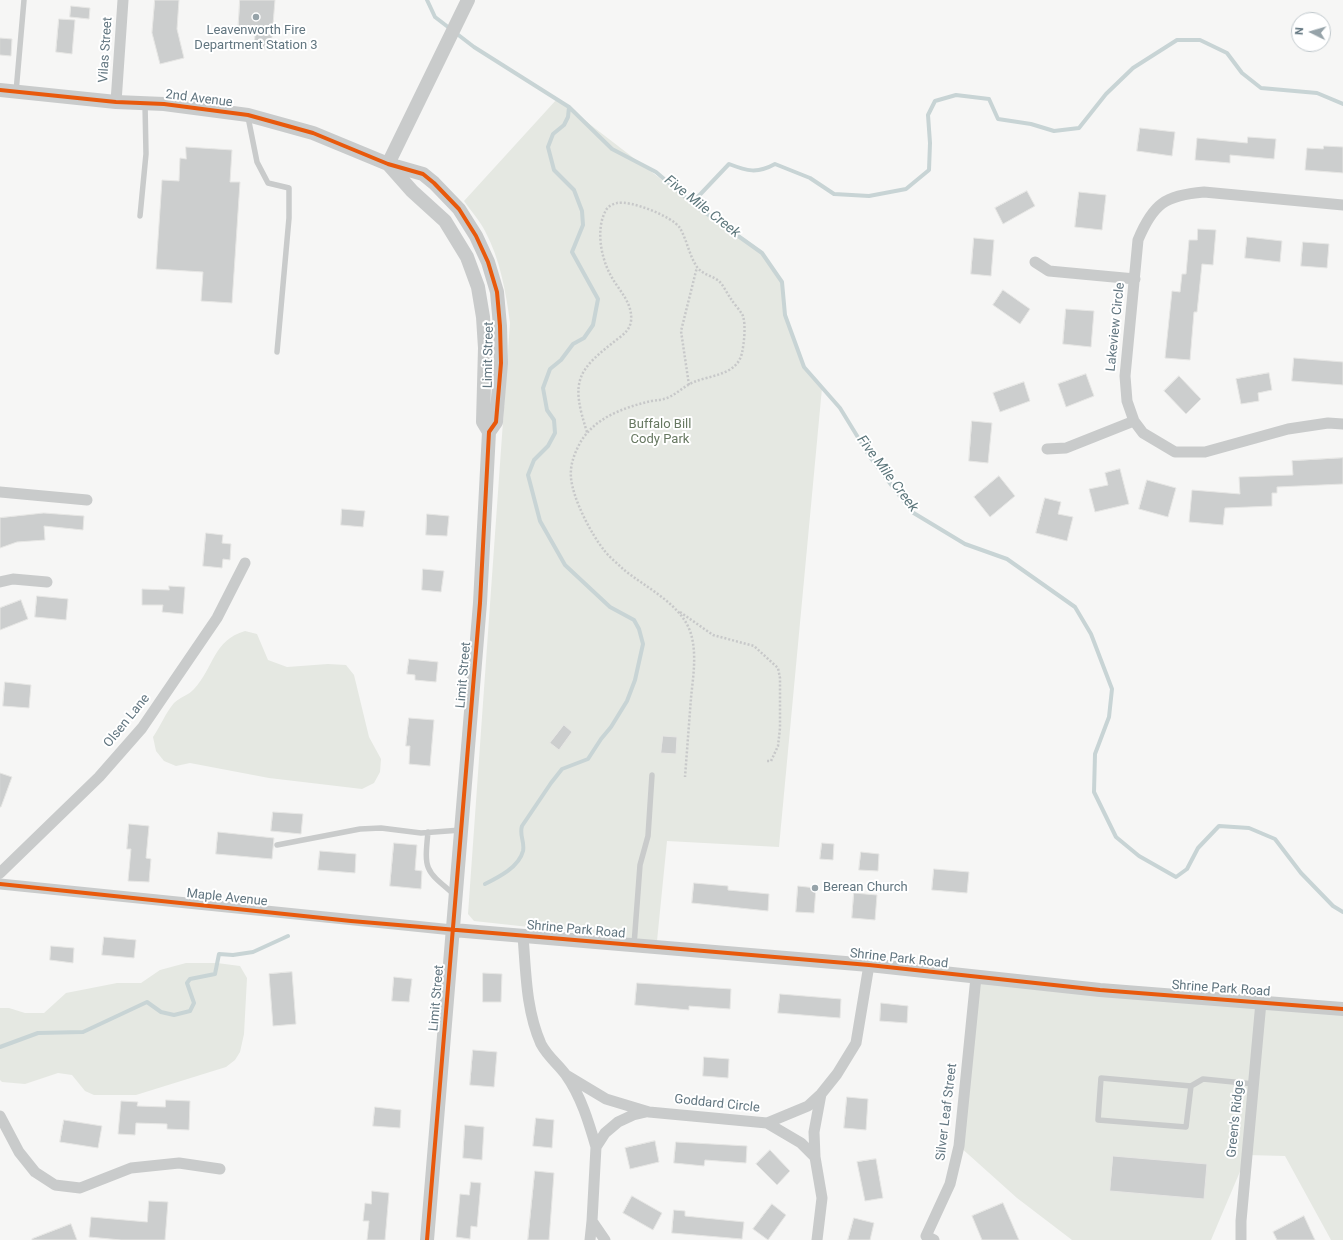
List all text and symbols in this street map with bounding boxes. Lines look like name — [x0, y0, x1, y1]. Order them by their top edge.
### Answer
marker: Leavenworth Fire Department Station 3 — [251, 12, 261, 22]
north arrow — [1291, 12, 1331, 52]
street label: Vilas Street — [96, 17, 116, 83]
place label: Leavenworth Fire Department Station 3 — [194, 23, 318, 54]
text: N — [1293, 27, 1306, 35]
street label: 2nd Avenue — [165, 87, 233, 111]
water label: Five Mile Creek — [661, 172, 743, 242]
street label: Lakeview Circle — [1104, 282, 1128, 372]
street label: Limit Street — [481, 322, 497, 388]
park label: Buffalo Bill Cody Park — [629, 417, 691, 448]
water label: Five Mile Creek — [853, 432, 921, 516]
street label: Limit Street — [453, 641, 475, 709]
street label: Olsen Lane — [101, 691, 153, 751]
place label: Berean Church — [823, 880, 908, 896]
marker: Berean Church — [810, 883, 820, 893]
street label: Maple Avenue — [186, 886, 268, 910]
street label: Shrine Park Road — [526, 918, 626, 942]
street label: Shrine Park Road — [849, 946, 949, 972]
street label: Limit Street — [426, 964, 448, 1032]
street label: Shrine Park Road — [1171, 978, 1271, 1000]
street label: Silver Leaf Street — [933, 1063, 961, 1161]
street label: Green's Ridge — [1224, 1079, 1248, 1159]
street label: Goddard Circle — [674, 1092, 760, 1116]

